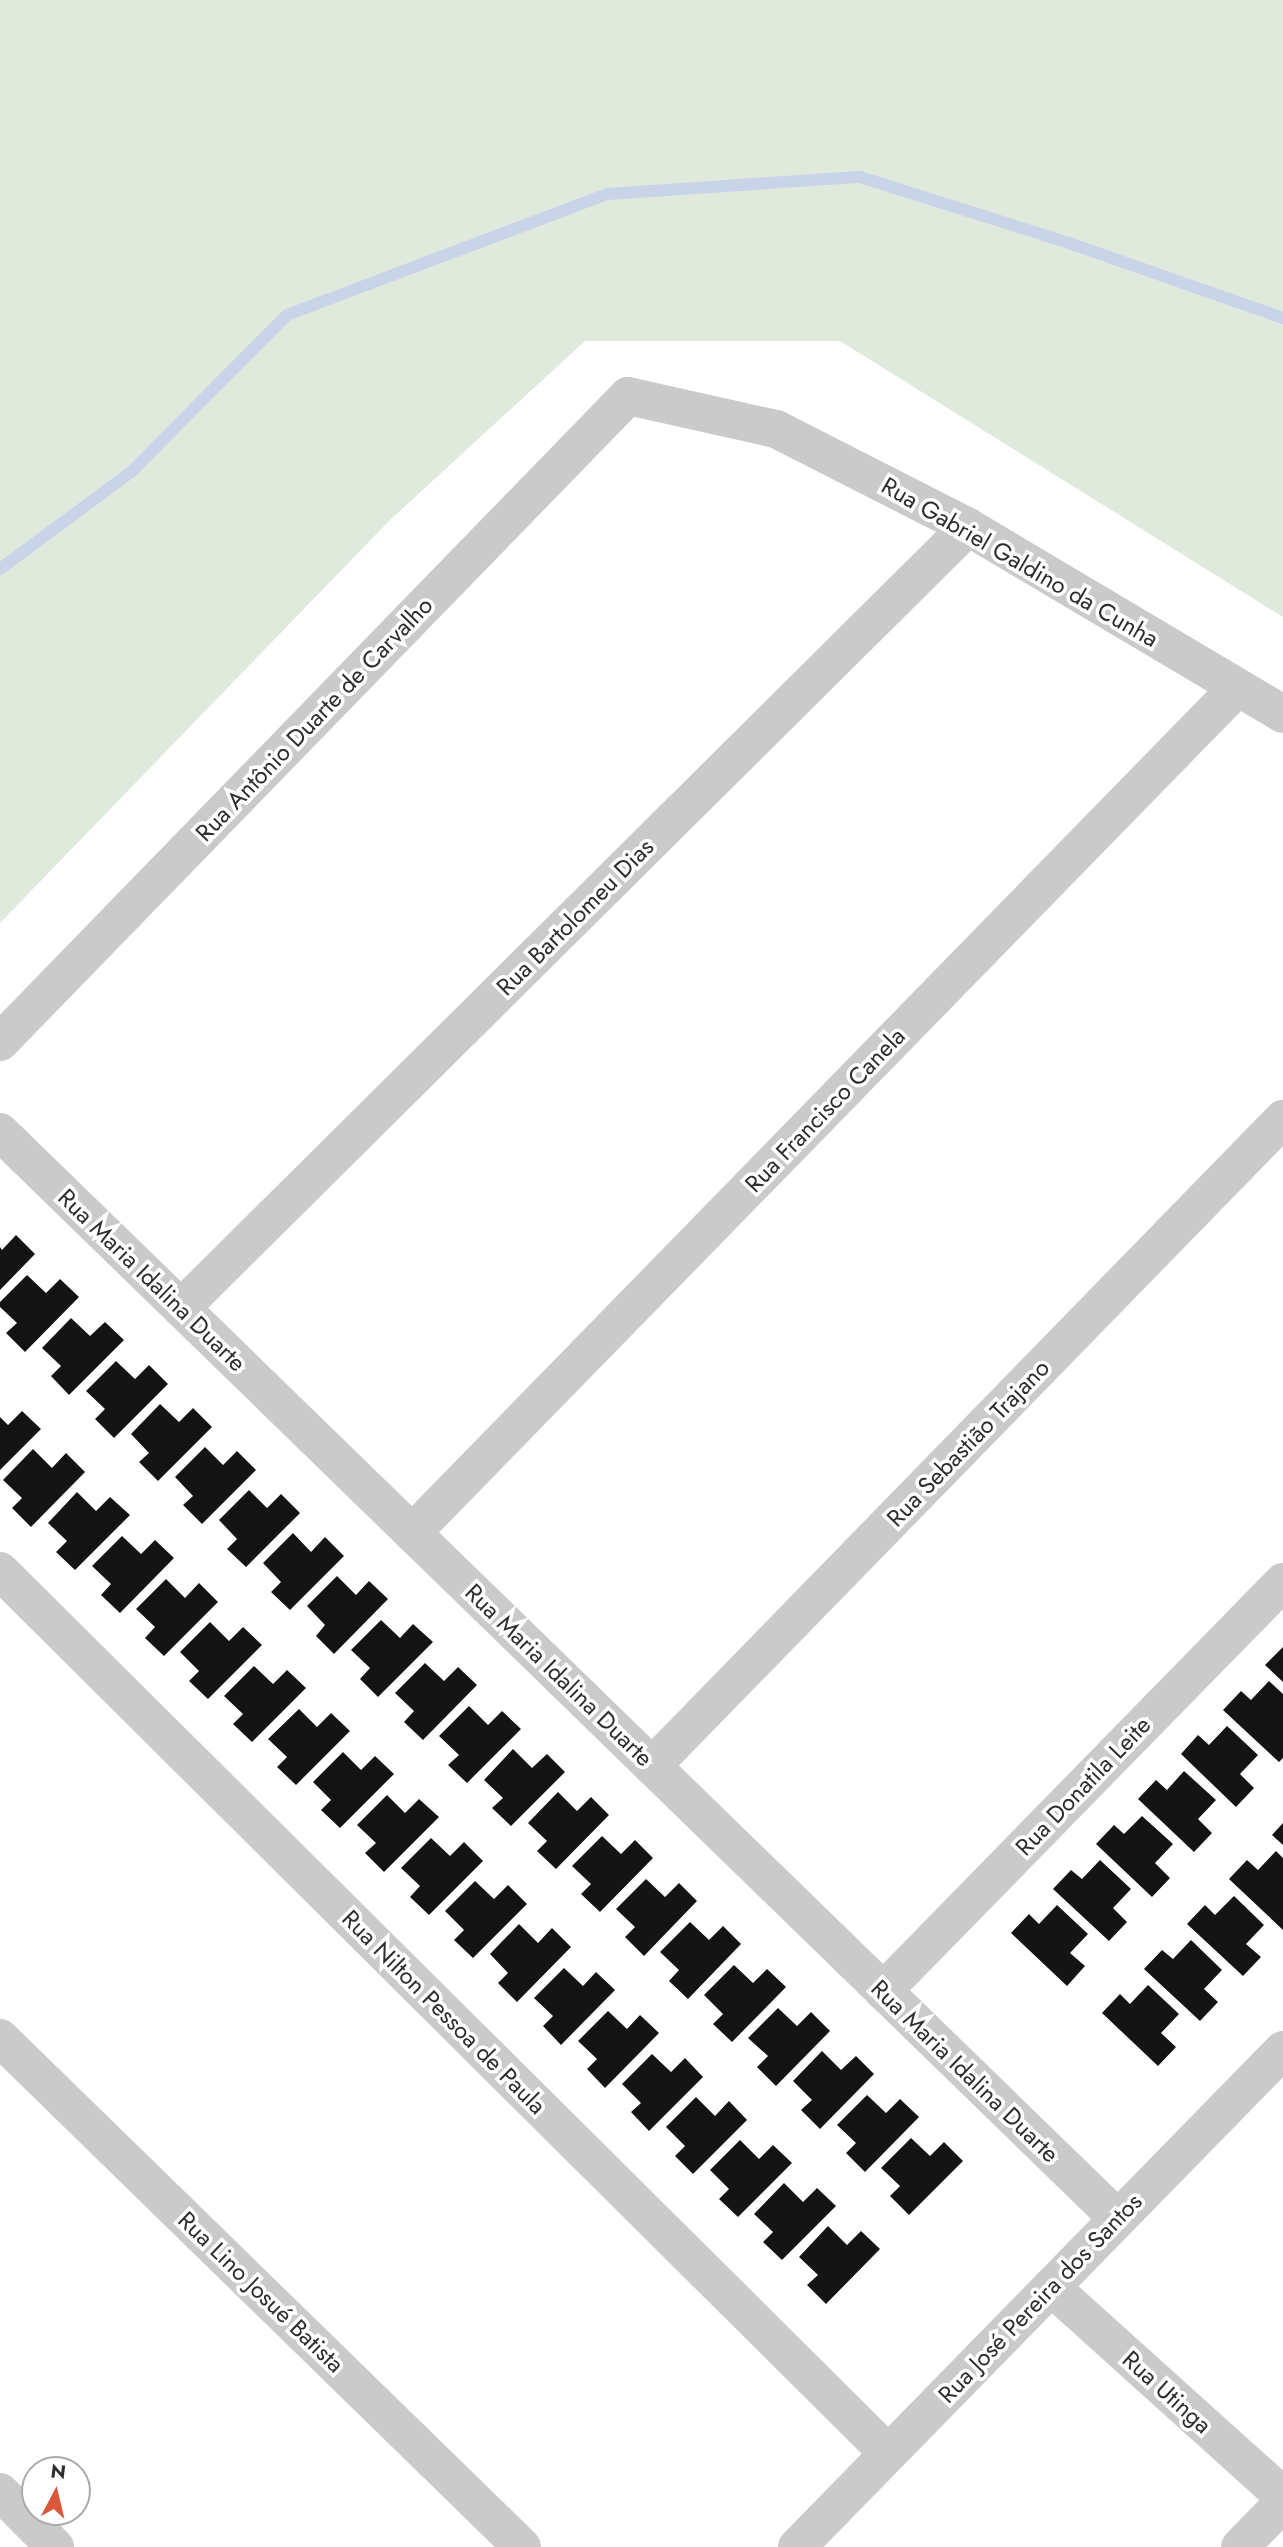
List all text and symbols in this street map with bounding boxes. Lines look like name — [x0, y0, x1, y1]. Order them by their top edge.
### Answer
street label: Rua Gabriel Galdino da Cunha — [876, 471, 1164, 653]
street label: Rua Antônio Duarte de Carvalho — [189, 591, 439, 847]
street label: Rua Bartolomeu Dias — [491, 833, 659, 1001]
street label: Rua Francisco Canela — [739, 1022, 911, 1198]
street label: Rua Maria Idalina Duarte — [52, 1183, 252, 1377]
street label: Rua Sebastião Trajano — [881, 1353, 1055, 1533]
street label: Rua Maria Idalina Duarte — [459, 1578, 659, 1772]
street label: Rua Donatila Leite — [1009, 1710, 1157, 1862]
street label: Rua Nilton Pessoa de Paula — [336, 1904, 552, 2120]
street label: Rua Maria Idalina Duarte — [865, 1974, 1065, 2168]
street label: Rua José Pereira dos Santos — [932, 2187, 1148, 2409]
street label: Rua Lino Josué Batista — [172, 2205, 350, 2379]
street label: Rua Utinga — [1117, 2345, 1217, 2439]
north arrow — [21, 2456, 91, 2526]
text: N — [49, 2457, 68, 2486]

